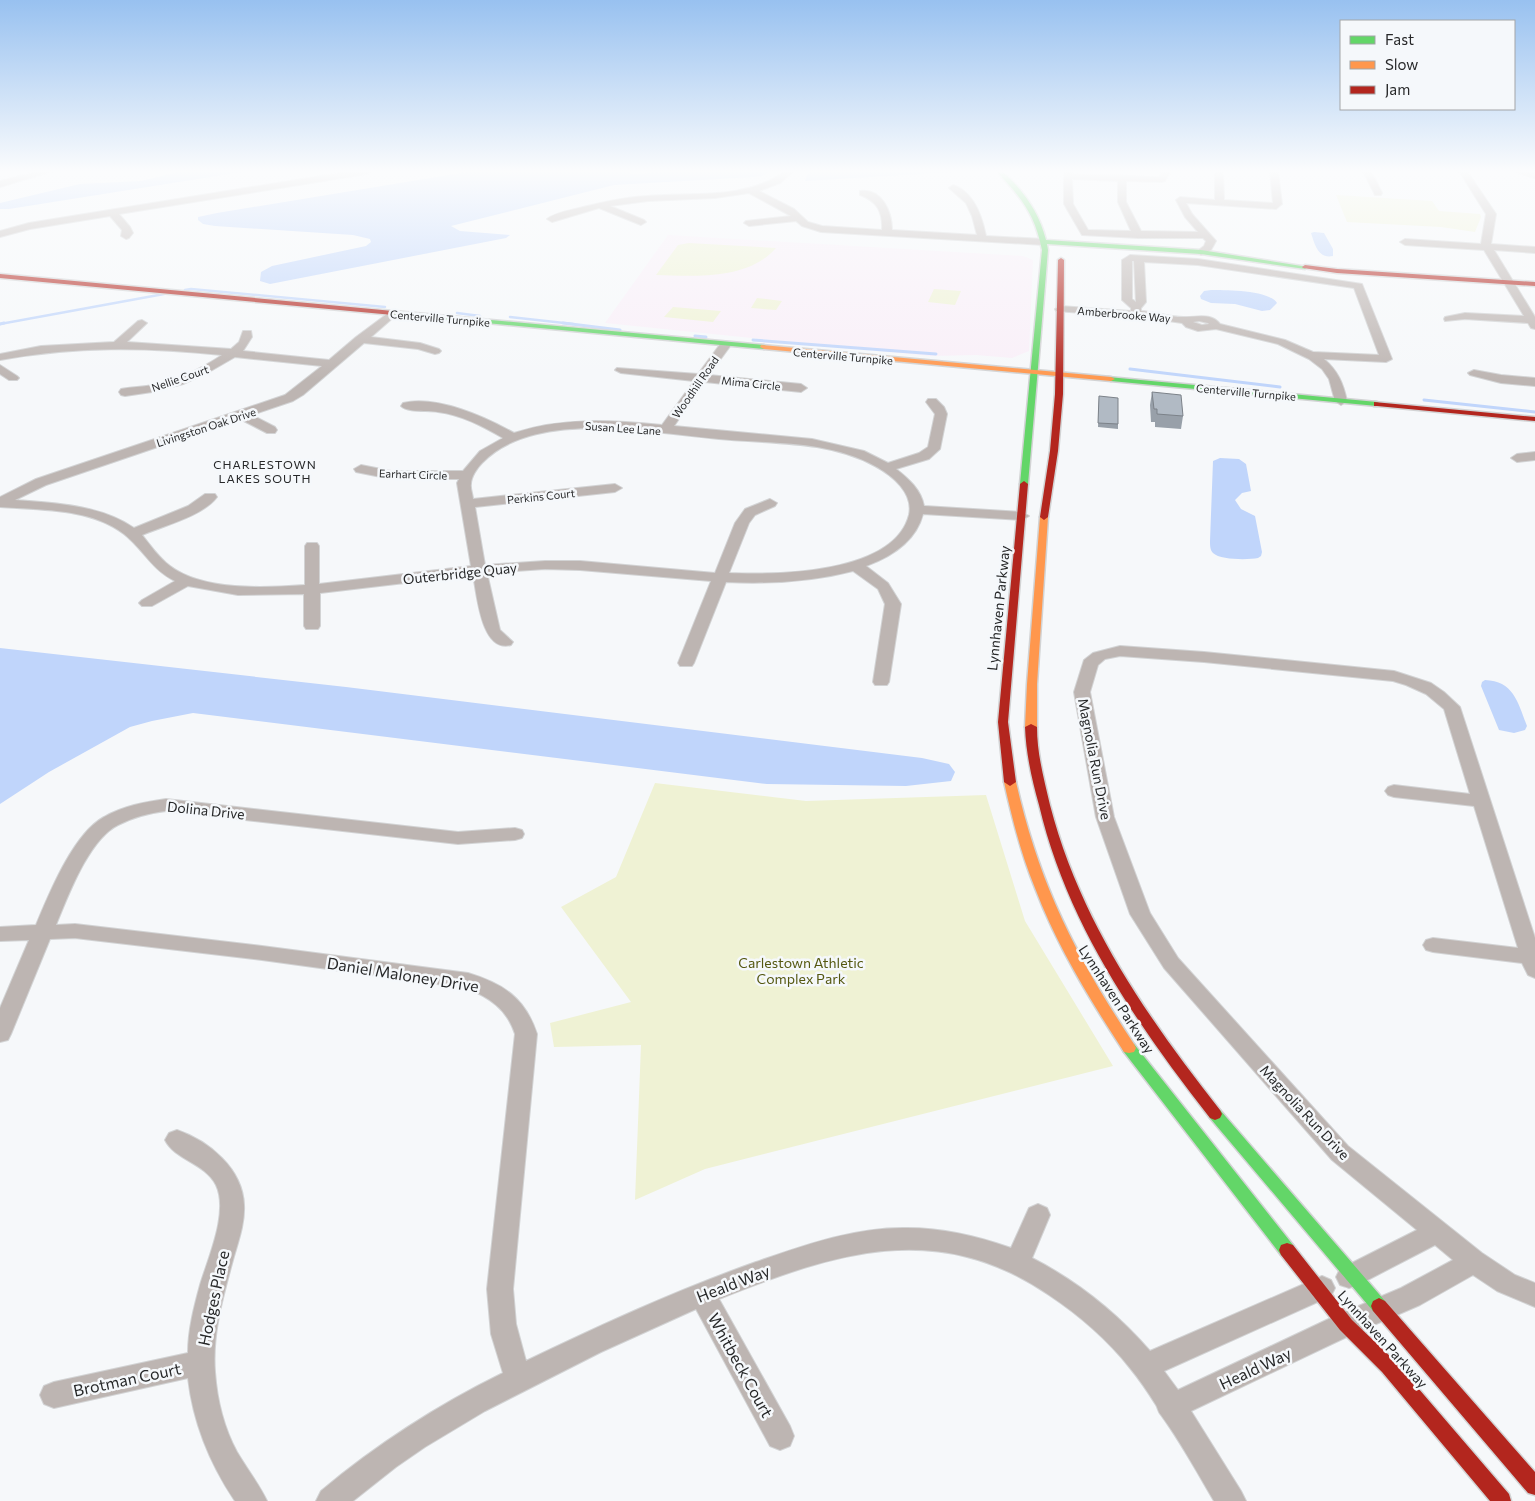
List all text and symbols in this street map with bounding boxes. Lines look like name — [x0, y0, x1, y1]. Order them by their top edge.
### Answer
legend — [1340, 20, 1515, 110]
text: Fast — [1385, 30, 1414, 48]
text: Slow — [1385, 55, 1418, 73]
text: Jam — [1385, 80, 1410, 98]
street label: Amberbrooke Way — [1077, 303, 1171, 325]
street label: Centerville Turnpike — [390, 307, 491, 329]
street label: Centerville Turnpike — [793, 345, 894, 367]
street label: Woodhill Road — [669, 354, 721, 420]
street label: Nellie Court — [150, 362, 211, 394]
street label: Mima Circle — [721, 373, 781, 393]
street label: Centerville Turnpike — [1196, 381, 1297, 403]
street label: Livingston Oak Drive — [155, 405, 257, 449]
street label: Susan Lee Lane — [585, 419, 662, 437]
district label: CHARLESTOWN LAKES SOUTH — [213, 457, 317, 485]
street label: Earhart Circle — [379, 466, 448, 482]
street label: Perkins Court — [506, 486, 576, 506]
street label: Lynnhaven Parkway — [983, 545, 1013, 671]
street label: Outerbridge Quay — [402, 559, 518, 587]
street label: Magnolia Run Drive — [1075, 697, 1115, 821]
street label: Dolina Drive — [166, 797, 246, 823]
street label: Lynnhaven Parkway — [1076, 942, 1158, 1056]
street label: Daniel Maloney Drive — [326, 953, 480, 995]
park label: Carlestown Athletic Complex Park — [738, 954, 864, 987]
street label: Magnolia Run Drive — [1257, 1061, 1353, 1163]
street label: Hodges Place — [194, 1249, 232, 1347]
street label: Heald Way — [694, 1260, 772, 1306]
street label: Lynnhaven Parkway — [1335, 1287, 1431, 1391]
street label: Whitbeck Court — [705, 1310, 778, 1421]
street label: Heald Way — [1216, 1343, 1294, 1393]
street label: Brotman Court — [72, 1358, 183, 1400]

